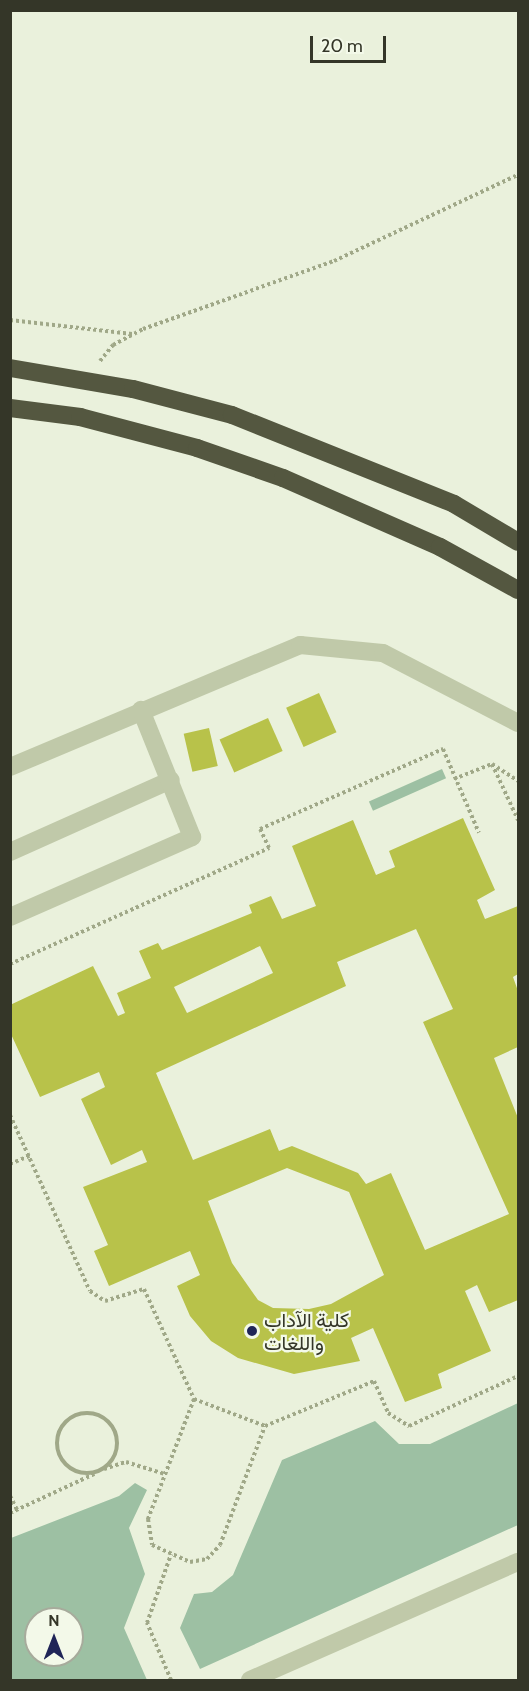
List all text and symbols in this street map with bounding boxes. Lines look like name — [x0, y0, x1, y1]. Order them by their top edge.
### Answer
scale bar — [313, 24, 390, 62]
text: 20 m — [321, 35, 363, 57]
place label: كلية الآداب واللغات — [264, 1308, 349, 1355]
marker: كلية الآداب واللغات — [245, 1324, 259, 1338]
north arrow — [24, 1607, 84, 1667]
text: N — [48, 1611, 60, 1630]

